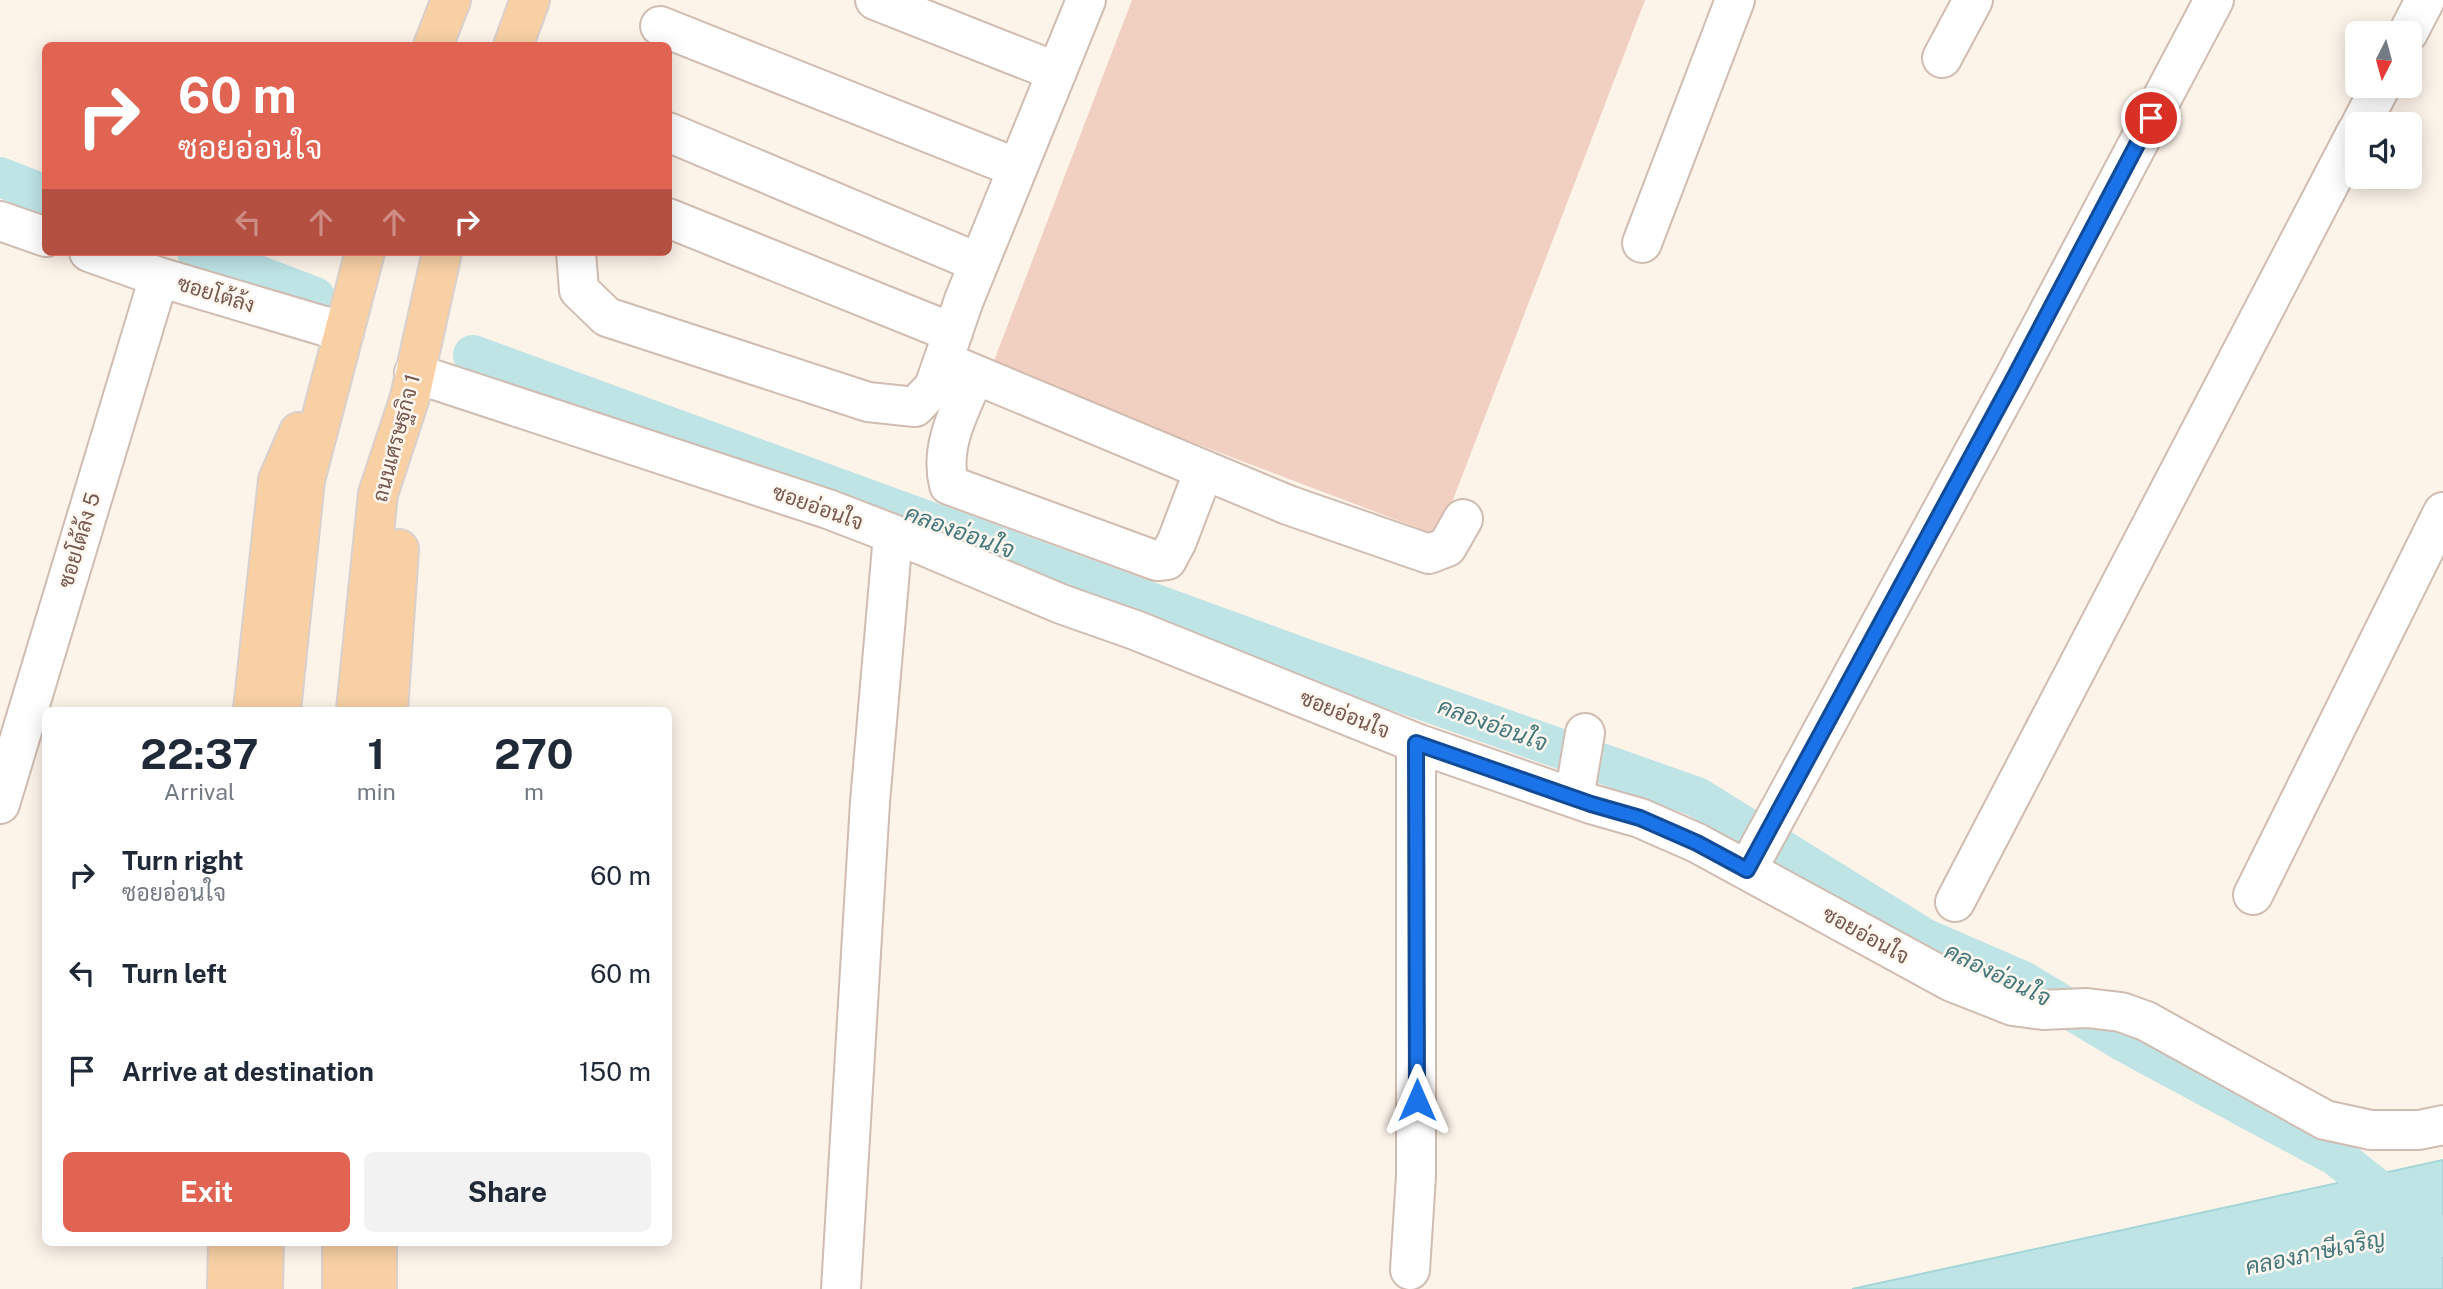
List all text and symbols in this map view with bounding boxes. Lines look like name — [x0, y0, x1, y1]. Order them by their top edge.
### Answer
north arrow — [2345, 21, 2422, 98]
map controls — [2345, 21, 2422, 189]
text: 60 m — [178, 66, 297, 124]
icon: right — [63, 70, 154, 161]
pin — [2121, 88, 2181, 148]
icon: arrive — [2132, 99, 2170, 137]
button: sound — [2345, 112, 2422, 189]
text: ซอยอ่อนใจ — [178, 129, 323, 166]
icon: left — [229, 203, 267, 241]
icon: ahead — [302, 203, 340, 241]
icon: ahead — [375, 203, 413, 241]
icon: right — [448, 203, 486, 241]
street label: ซอยโต้ล้ง — [174, 270, 258, 318]
street label: ถนนเศรษฐกิจ 1 — [367, 371, 426, 505]
street label: ซอยอ่อนใจ — [769, 479, 867, 535]
street label: ซอยโต้ล้ง 5 — [53, 489, 105, 591]
water label: คลองอ่อนใจ — [902, 497, 1019, 563]
street label: ซอยอ่อนใจ — [1296, 685, 1394, 743]
water label: คลองอ่อนใจ — [1435, 690, 1552, 756]
text: 22:37 — [140, 729, 258, 778]
text: 1 — [367, 729, 385, 778]
text: 270 — [494, 729, 574, 778]
text: Arrival — [164, 778, 235, 805]
text: min — [357, 778, 396, 805]
text: m — [524, 778, 544, 805]
text: Turn right — [122, 845, 244, 876]
icon: right — [63, 856, 101, 894]
text: 60 m — [590, 860, 651, 891]
text: ซอยอ่อนใจ — [122, 879, 226, 906]
street label: ซอยอ่อนใจ — [1818, 901, 1914, 969]
water label: คลองอ่อนใจ — [1941, 935, 2056, 1011]
icon: left — [63, 954, 101, 992]
text: Turn left — [122, 958, 227, 989]
text: 60 m — [590, 958, 651, 989]
icon: arrive — [63, 1052, 101, 1090]
text: Arrive at destination — [122, 1056, 374, 1087]
text: 150 m — [579, 1056, 651, 1087]
position arrow — [1380, 1063, 1454, 1137]
button: Exit — [63, 1152, 350, 1232]
button: Share — [364, 1152, 651, 1232]
water label: คลองภาษีเจริญ — [2242, 1223, 2388, 1281]

